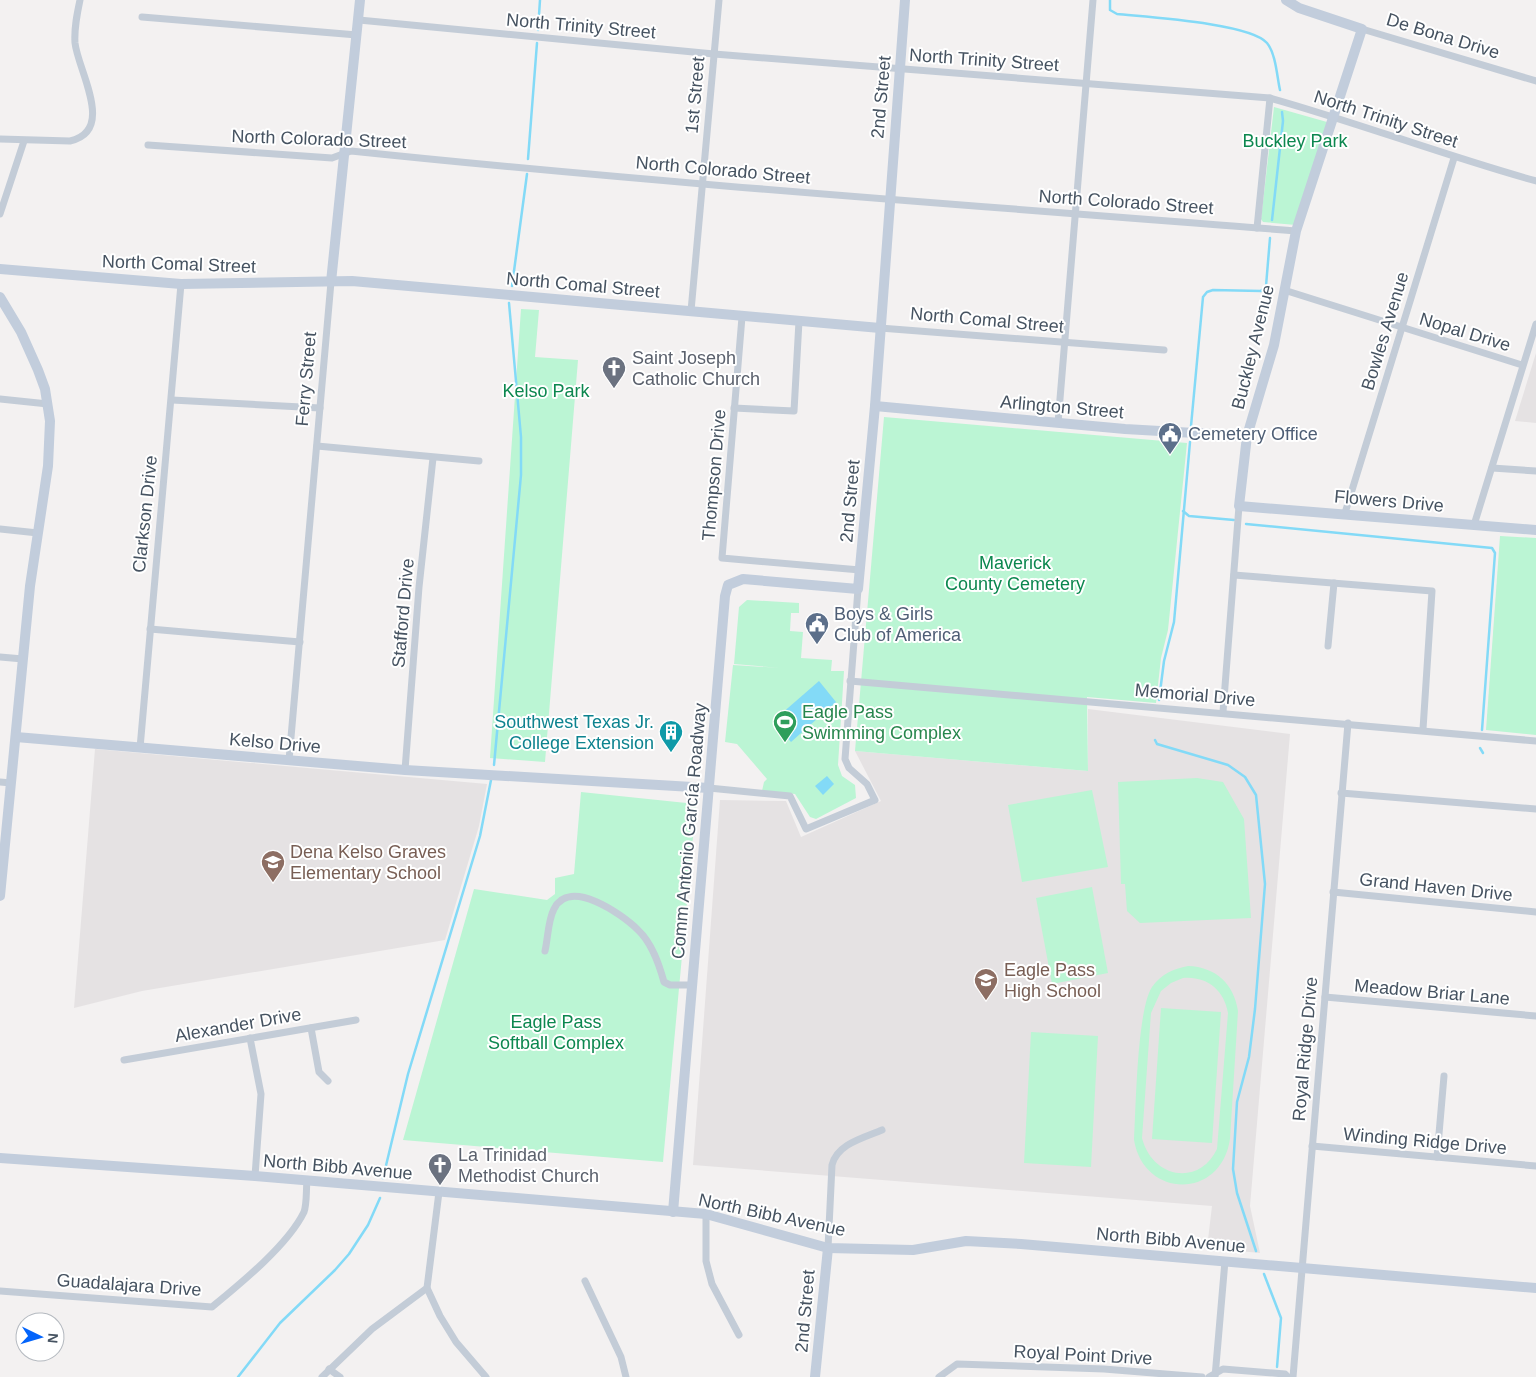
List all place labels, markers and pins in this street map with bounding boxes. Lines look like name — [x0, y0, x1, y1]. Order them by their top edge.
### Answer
place label: Saint Joseph Catholic Church — [632, 348, 760, 389]
church icon: Saint Joseph Catholic Church — [601, 355, 627, 389]
public building icon: Cemetery Office — [1157, 421, 1183, 455]
place label: Cemetery Office — [1188, 424, 1318, 444]
place label: Boys & Girls Club of America — [834, 604, 962, 645]
public building icon: Boys & Girls Club of America — [804, 611, 830, 645]
place label: Eagle Pass Swimming Complex — [802, 702, 961, 743]
sports icon: Eagle Pass Swimming Complex — [772, 709, 798, 743]
place label: Southwest Texas Jr. College Extension — [494, 712, 654, 753]
building icon: Southwest Texas Jr. College Extension — [658, 719, 684, 753]
place label: Dena Kelso Graves Elementary School — [290, 842, 446, 883]
school or university icon: Dena Kelso Graves Elementary School — [260, 849, 286, 883]
place label: Eagle Pass High School — [1004, 960, 1101, 1001]
school or university icon: Eagle Pass High School — [973, 967, 999, 1001]
place label: La Trinidad Methodist Church — [458, 1145, 599, 1186]
church icon: La Trinidad Methodist Church — [427, 1152, 453, 1186]

